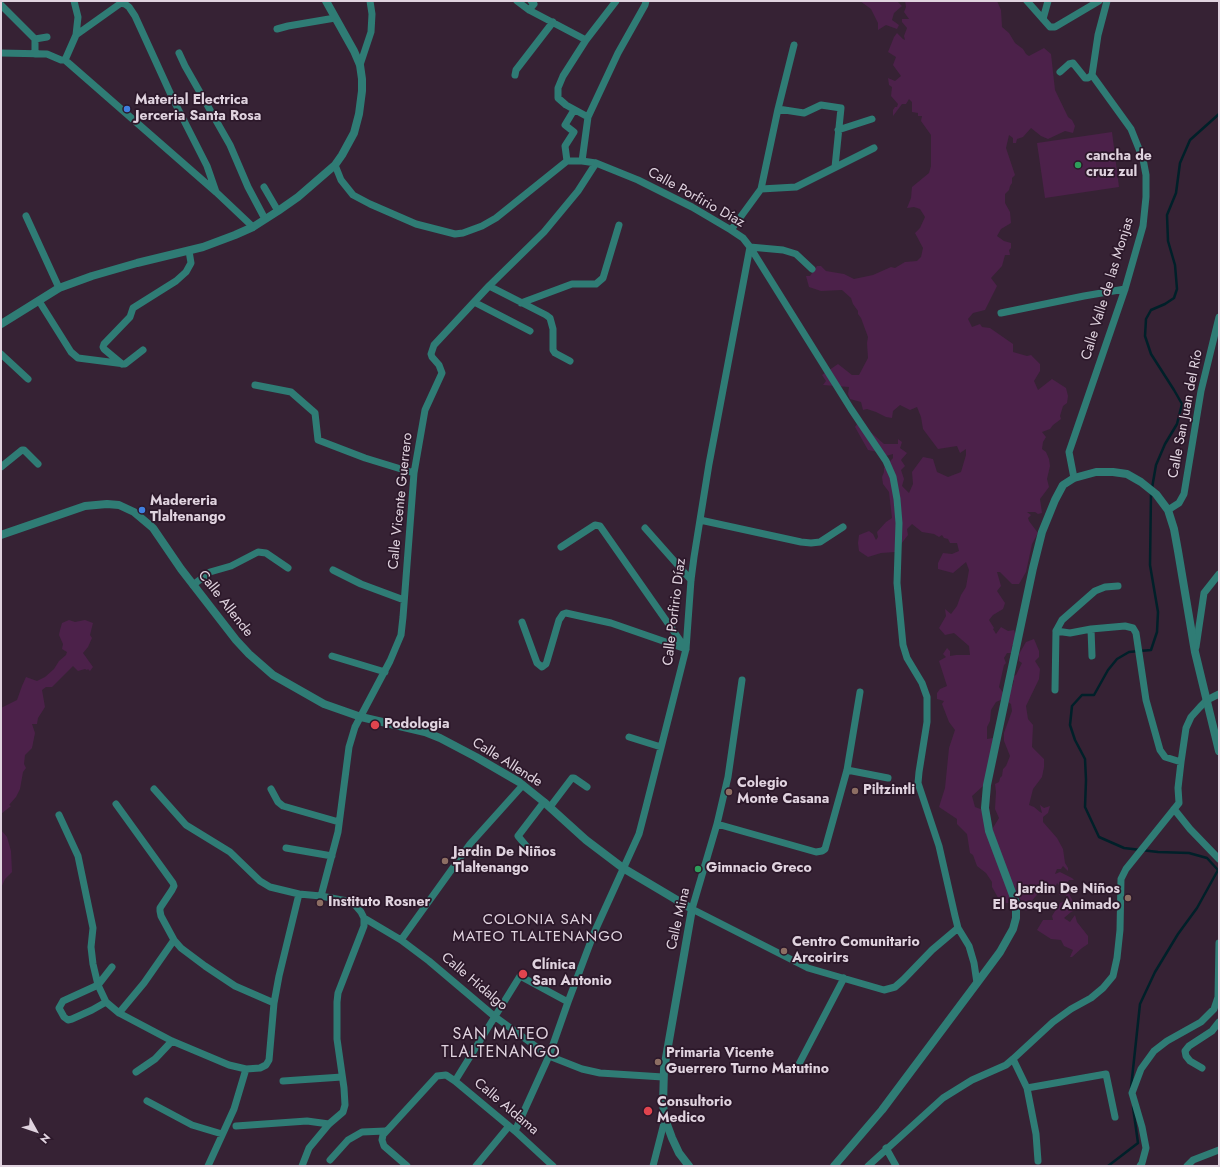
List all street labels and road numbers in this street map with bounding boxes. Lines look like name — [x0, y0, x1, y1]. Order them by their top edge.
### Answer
street label: Calle Porfirio Díaz — [645, 164, 747, 232]
street label: Calle Valle de las Monjas — [1078, 216, 1138, 362]
street label: Calle San Juan del Río — [1165, 348, 1207, 480]
street label: Calle Vicente Guerrero — [385, 432, 417, 570]
street label: Calle Porfirio Díaz — [660, 557, 690, 667]
street label: Calle Allende — [194, 567, 256, 641]
street label: Calle Allende — [469, 735, 545, 791]
street label: Calle Mina — [664, 886, 694, 952]
street label: Calle Hidalgo — [437, 949, 511, 1015]
street label: Calle Aldama — [470, 1075, 542, 1139]

